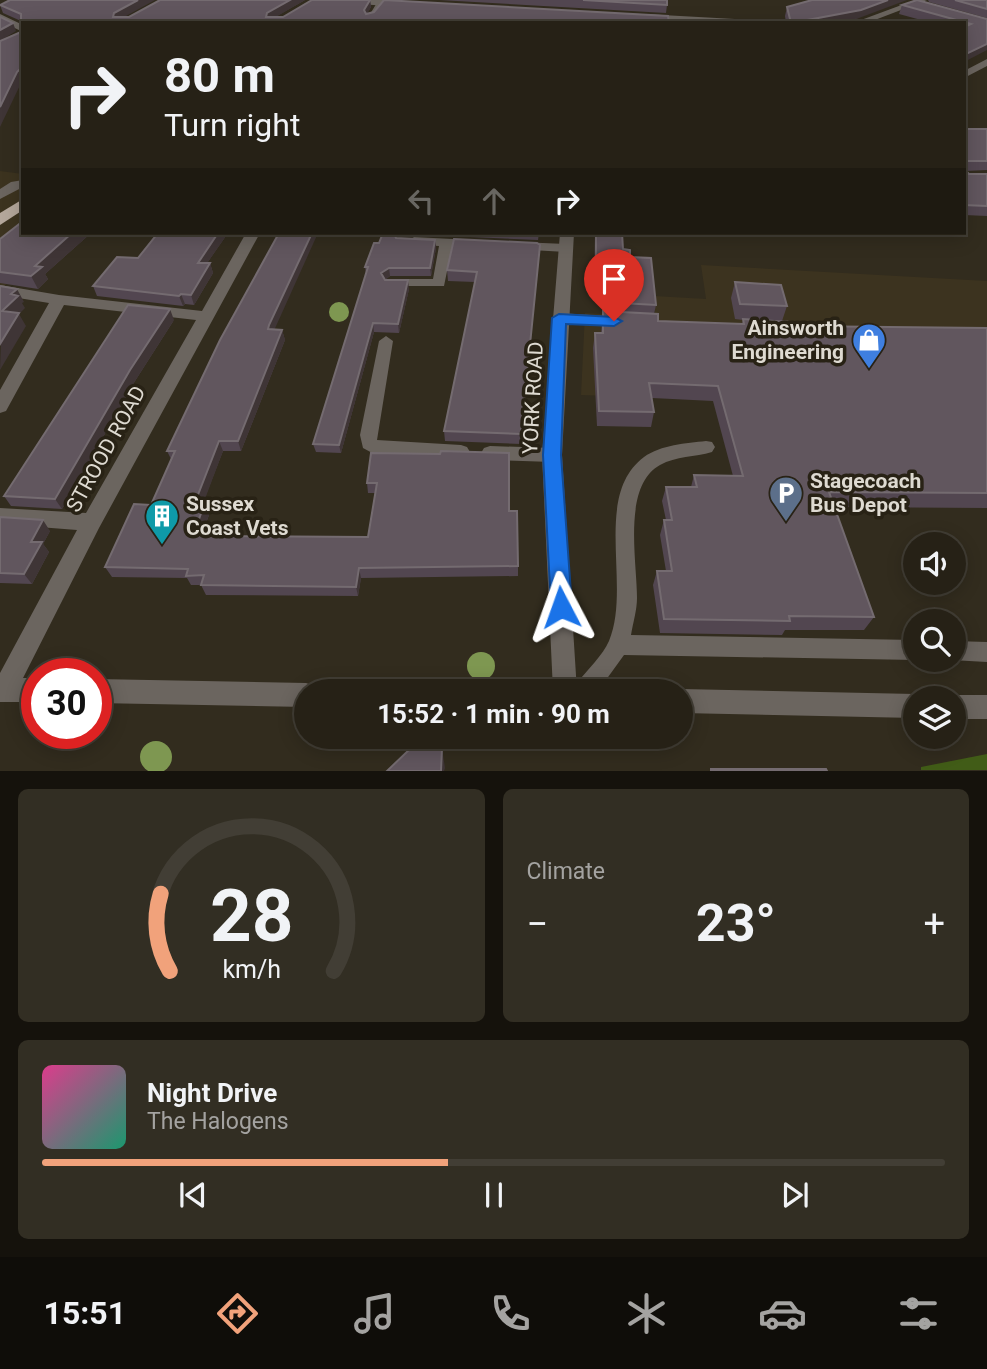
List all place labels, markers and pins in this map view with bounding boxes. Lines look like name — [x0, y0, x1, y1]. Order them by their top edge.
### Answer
pin — [584, 249, 644, 321]
place label: Ainsworth Engineering — [731, 316, 844, 364]
shop icon: Ainsworth Engineering — [850, 321, 888, 370]
place label: Stagecoach Bus Depot — [810, 469, 921, 517]
parking icon: Stagecoach Bus Depot — [767, 474, 805, 523]
place label: Sussex Coast Vets — [186, 492, 289, 540]
building icon: Sussex Coast Vets — [143, 497, 181, 546]

